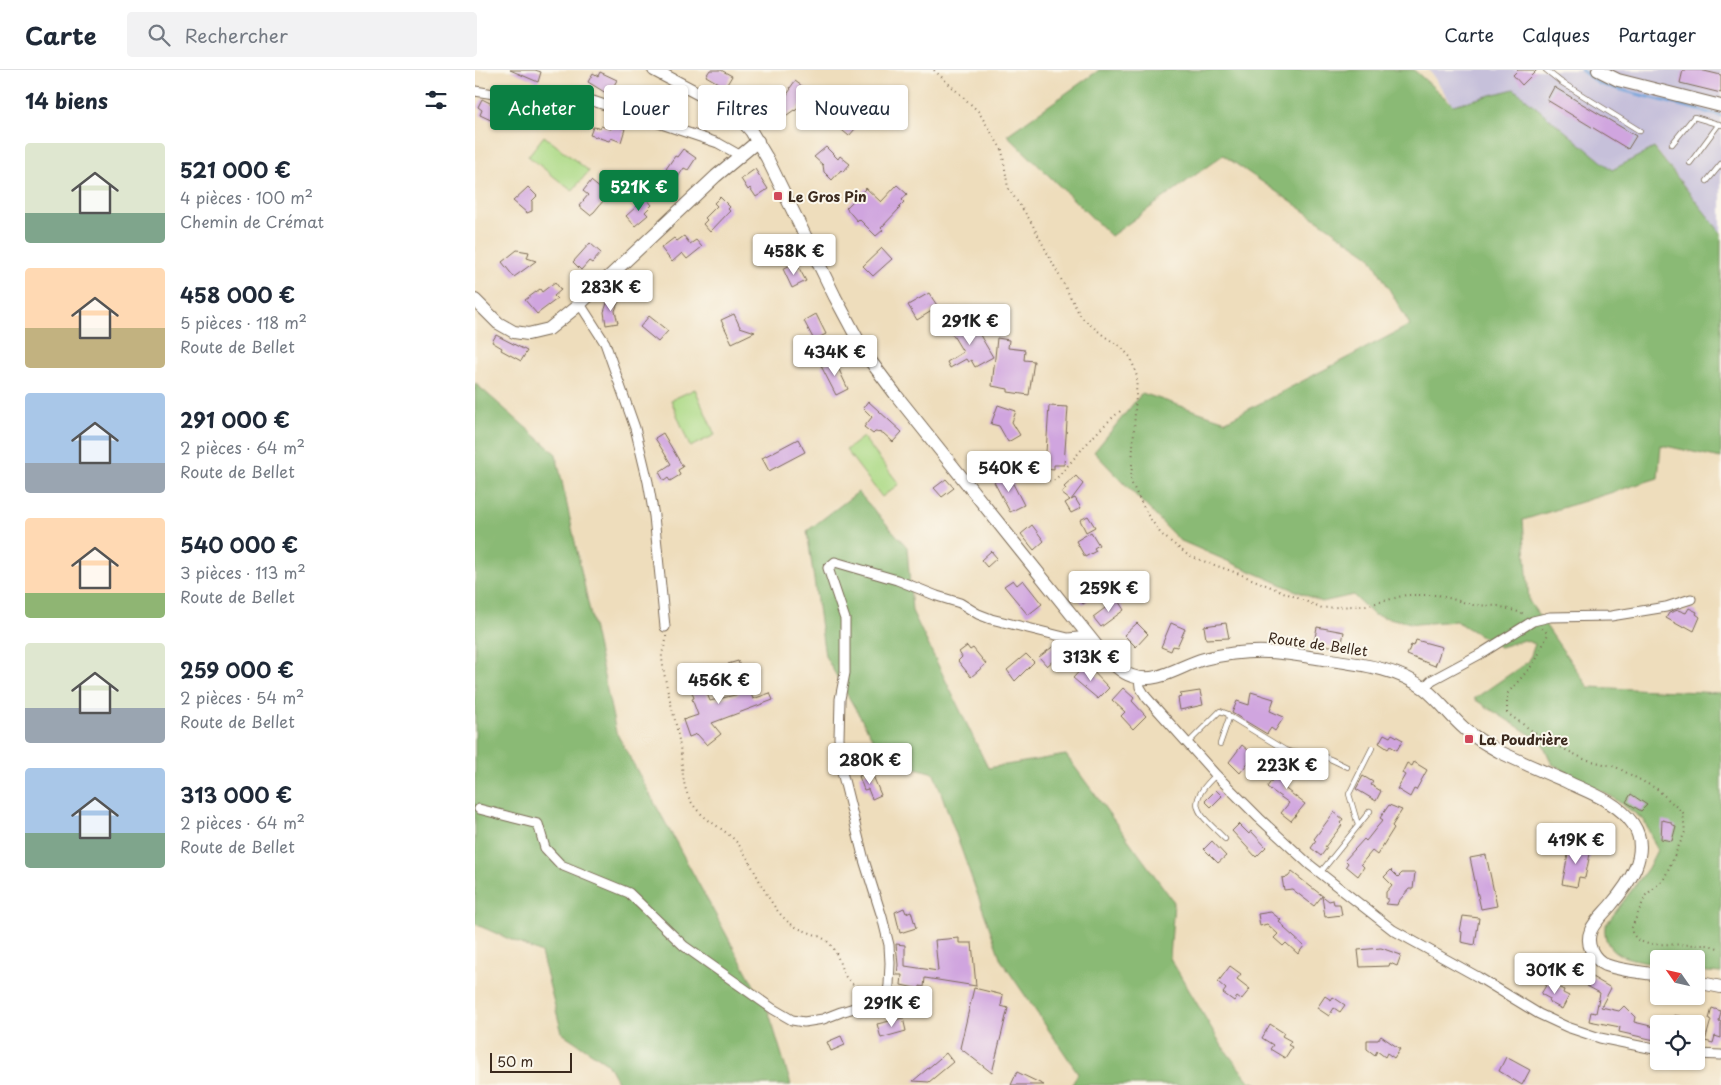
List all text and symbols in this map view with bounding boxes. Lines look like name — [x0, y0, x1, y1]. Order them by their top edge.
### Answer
search box — [127, 12, 477, 57]
text: Carte — [25, 17, 97, 53]
icon: search — [145, 21, 173, 49]
text: Rechercher — [185, 21, 288, 49]
text: Carte — [1444, 21, 1494, 48]
text: Calques — [1522, 21, 1590, 48]
text: Partager — [1618, 21, 1696, 48]
text: 14 biens — [25, 84, 108, 116]
chip: Acheter — [490, 85, 594, 130]
chip: Louer — [604, 85, 688, 130]
chip: Filtres — [698, 85, 786, 130]
chip: Nouveau — [796, 85, 908, 130]
icon: filters — [422, 86, 450, 114]
text: 521 000 € — [180, 153, 291, 185]
icon: home — [65, 163, 125, 223]
pin: 521K € — [598, 170, 680, 212]
text: 521K € — [610, 174, 668, 198]
text: 4 pièces · 100 m² — [180, 185, 313, 209]
place label: Le Gros Pin — [788, 186, 867, 207]
marker: Le Gros Pin — [772, 190, 784, 202]
text: Chemin de Crémat — [180, 209, 324, 233]
pin: 458K € — [753, 234, 835, 276]
text: 458K € — [764, 238, 824, 262]
pin: 283K € — [570, 270, 652, 312]
text: 283K € — [581, 274, 641, 298]
text: 458 000 € — [180, 278, 295, 310]
icon: home — [65, 288, 125, 348]
pin: 291K € — [929, 304, 1011, 346]
text: 291K € — [941, 308, 999, 332]
text: 5 pièces · 118 m² — [180, 310, 307, 334]
text: Route de Bellet — [180, 334, 295, 358]
pin: 434K € — [794, 334, 876, 377]
text: 434K € — [804, 339, 866, 363]
text: 291 000 € — [180, 403, 290, 435]
icon: home — [65, 413, 125, 473]
text: 2 pièces · 64 m² — [180, 435, 305, 459]
pin: 540K € — [968, 450, 1050, 493]
text: 540K € — [978, 455, 1040, 479]
text: Route de Bellet — [180, 459, 295, 483]
text: 540 000 € — [180, 528, 298, 560]
icon: home — [65, 538, 125, 598]
text: 3 pièces · 113 m² — [180, 560, 306, 584]
pin: 259K € — [1068, 570, 1150, 613]
text: 259K € — [1080, 575, 1138, 599]
text: Route de Bellet — [180, 584, 295, 608]
street label: Route de Bellet — [1267, 627, 1369, 661]
pin: 313K € — [1050, 640, 1132, 682]
text: 313K € — [1062, 644, 1120, 668]
text: 259 000 € — [180, 653, 294, 685]
pin: 456K € — [678, 662, 760, 705]
icon: home — [65, 663, 125, 723]
text: 456K € — [688, 667, 750, 691]
text: 2 pièces · 54 m² — [180, 685, 304, 709]
text: Route de Bellet — [180, 709, 295, 733]
place label: La Poudrière — [1479, 729, 1568, 750]
marker: La Poudrière — [1463, 733, 1475, 745]
pin: 280K € — [829, 742, 911, 785]
text: 280K € — [839, 747, 901, 771]
pin: 223K € — [1246, 748, 1328, 790]
text: 223K € — [1257, 752, 1317, 776]
text: 313 000 € — [180, 778, 292, 810]
icon: home — [65, 788, 125, 848]
text: 2 pièces · 64 m² — [180, 810, 305, 834]
pin: 419K € — [1535, 822, 1617, 865]
text: 419K € — [1547, 827, 1605, 851]
text: Route de Bellet — [180, 834, 295, 858]
north arrow — [1650, 950, 1705, 1005]
map controls — [1650, 950, 1705, 1070]
pin: 301K € — [1514, 952, 1596, 995]
text: 301K € — [1525, 957, 1585, 981]
pin: 291K € — [851, 986, 933, 1028]
text: 291K € — [863, 990, 921, 1014]
button: locate — [1650, 1015, 1705, 1070]
scale bar — [490, 1050, 573, 1073]
text: 50 m — [497, 1051, 533, 1072]

